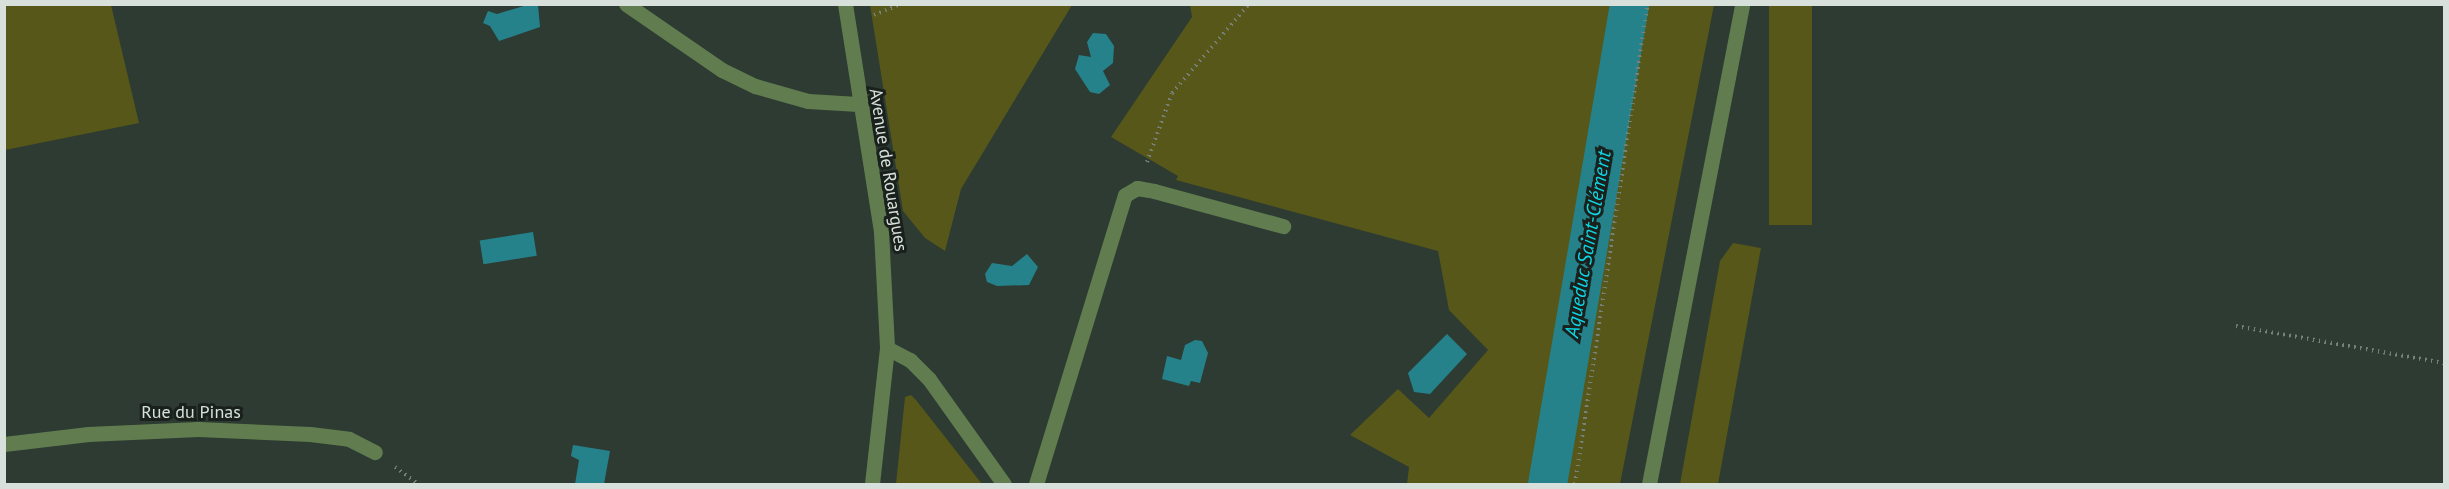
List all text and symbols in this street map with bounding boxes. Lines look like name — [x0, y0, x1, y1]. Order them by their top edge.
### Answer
street label: Avenue de Rouargues — [864, 87, 912, 253]
water label: Aqueduc Saint-Clément — [1560, 148, 1616, 340]
street label: Rue du Pinas — [141, 401, 241, 423]

